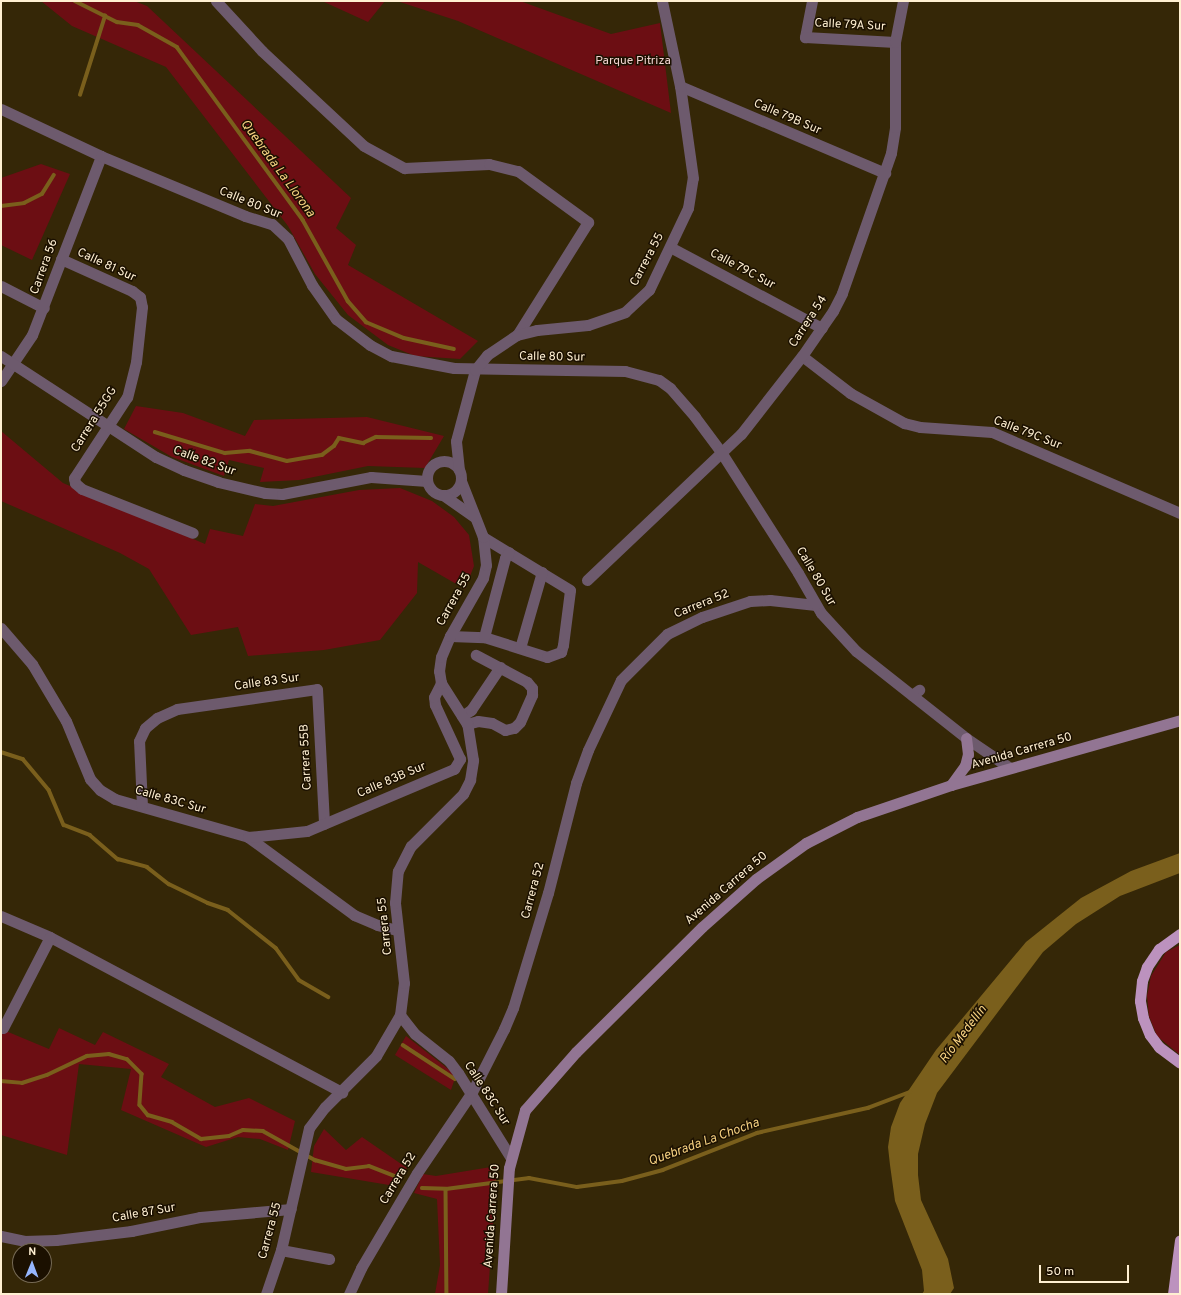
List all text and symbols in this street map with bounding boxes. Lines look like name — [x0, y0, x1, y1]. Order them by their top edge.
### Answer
street label: Calle 79A Sur — [814, 17, 886, 35]
park label: Parque Pitriza — [595, 55, 671, 69]
street label: Calle 79B Sur — [751, 97, 823, 139]
water label: Quebrada La Llorona — [236, 117, 318, 221]
street label: Calle 80 Sur — [217, 185, 283, 223]
street label: Carrera 55 — [628, 231, 668, 289]
street label: Carrera 56 — [28, 237, 62, 297]
street label: Calle 81 Sur — [74, 246, 138, 286]
street label: Calle 79C Sur — [707, 247, 777, 293]
street label: Carrera 54 — [787, 294, 831, 350]
street label: Calle 80 Sur — [519, 350, 585, 366]
street label: Carrera 55GG — [69, 384, 121, 456]
street label: Calle 79C Sur — [991, 414, 1063, 454]
street label: Calle 82 Sur — [171, 444, 237, 480]
street label: Calle 80 Sur — [792, 545, 838, 609]
street label: Carrera 55 — [435, 571, 475, 629]
street label: Carrera 52 — [672, 587, 732, 623]
street label: Calle 83 Sur — [233, 671, 301, 695]
street label: Carrera 55B — [298, 724, 316, 790]
street label: Avenida Carrera 50 — [970, 731, 1074, 773]
street label: Calle 83B Sur — [355, 760, 429, 802]
street label: Calle 83C Sur — [133, 784, 207, 818]
street label: Avenida Carrera 50 — [683, 849, 771, 929]
street label: Carrera 52 — [520, 861, 548, 921]
street label: Carrera 55 — [376, 896, 396, 956]
water label: Río Medellín — [937, 1003, 991, 1067]
street label: Calle 83C Sur — [460, 1059, 512, 1129]
water label: Quebrada La Chocha — [647, 1116, 761, 1170]
street label: Carrera 52 — [378, 1150, 420, 1208]
street label: Avenida Carrera 50 — [482, 1163, 504, 1269]
street label: Calle 87 Sur — [111, 1201, 177, 1227]
street label: Carrera 55 — [257, 1201, 285, 1261]
north arrow — [12, 1243, 52, 1283]
text: N — [28, 1245, 36, 1259]
scale bar — [1041, 1257, 1131, 1283]
text: 50 m — [1046, 1264, 1074, 1280]

